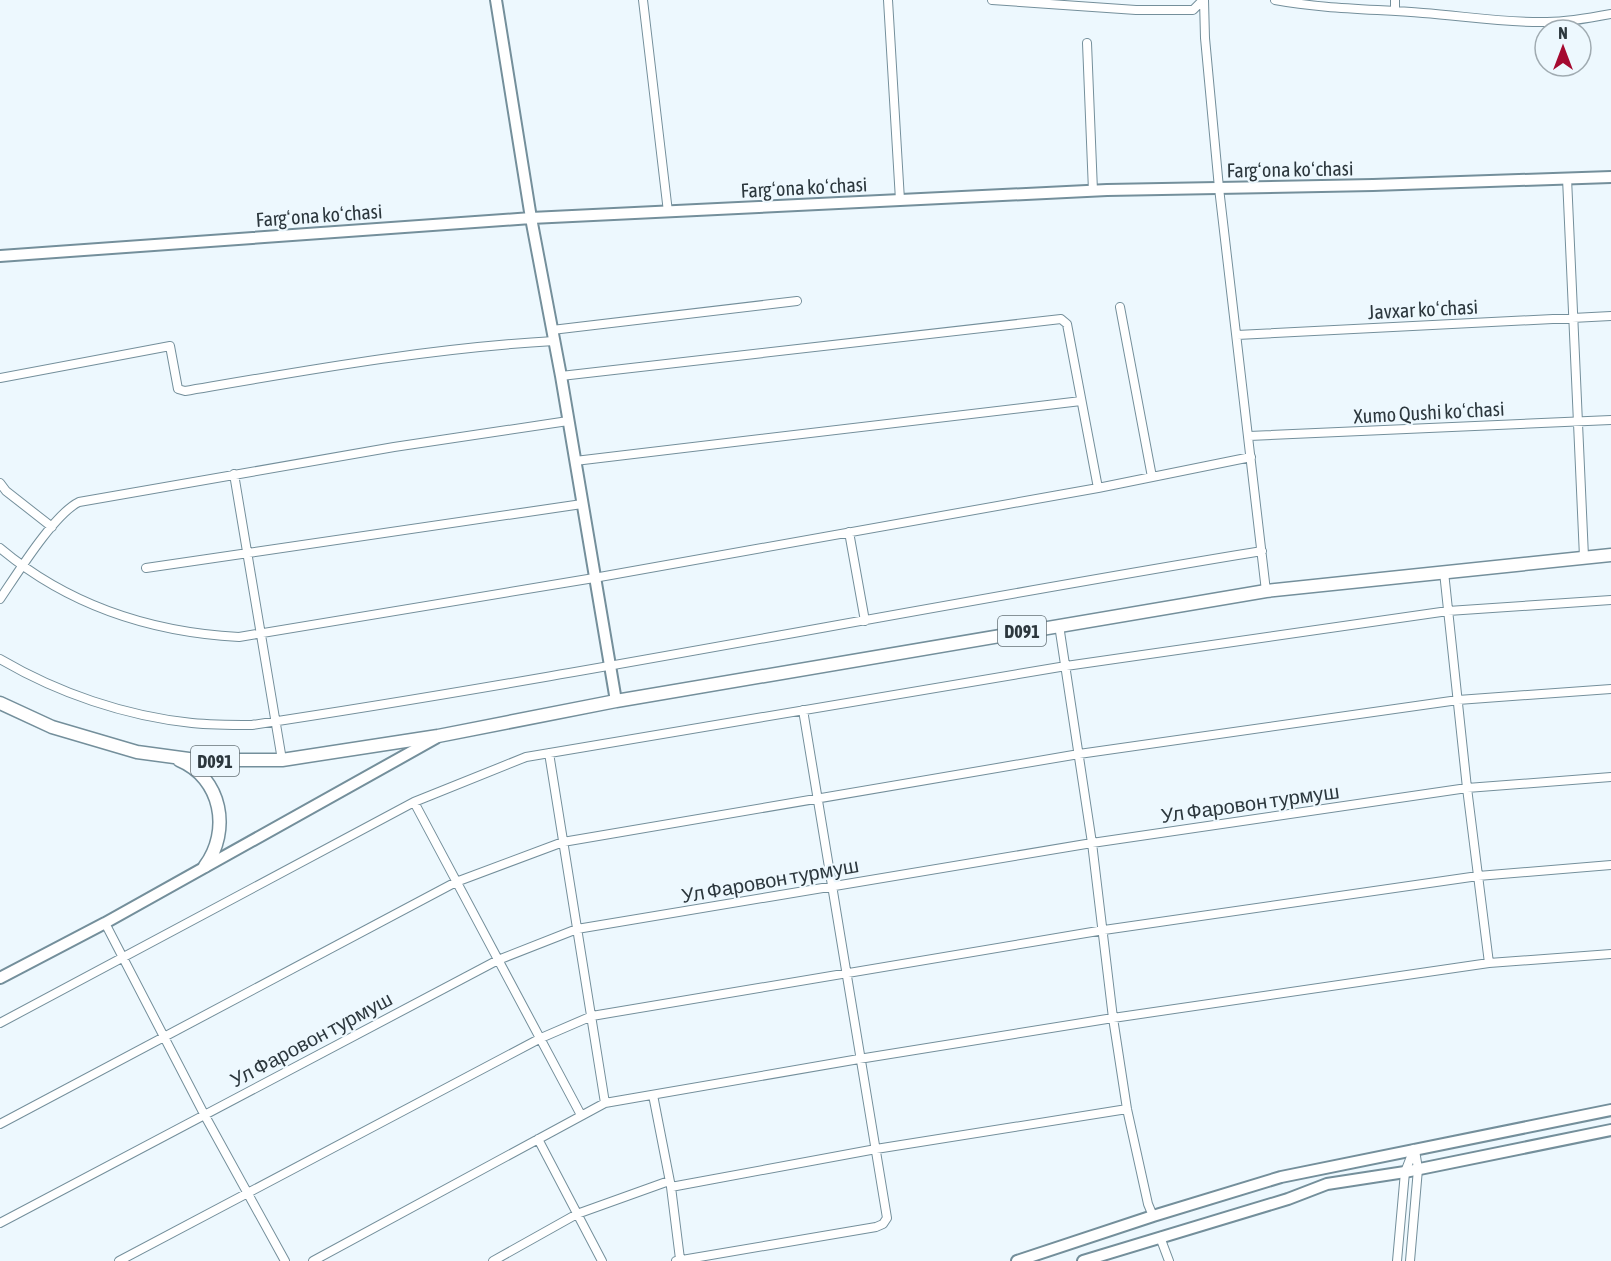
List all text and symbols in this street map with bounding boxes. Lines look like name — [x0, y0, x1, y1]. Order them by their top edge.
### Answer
north arrow — [1533, 18, 1593, 78]
text: N — [1558, 24, 1568, 42]
street label: Fargʻona koʻchasi — [1226, 156, 1354, 182]
street label: Fargʻona koʻchasi — [740, 172, 868, 202]
street label: Fargʻona koʻchasi — [255, 199, 383, 231]
street label: Javxar koʻchasi — [1367, 295, 1479, 323]
street label: Xumo Qushi koʻchasi — [1353, 397, 1505, 427]
road number: D091 — [998, 616, 1046, 646]
road number: D091 — [191, 746, 239, 776]
street label: Ул Фаровон турмуш — [1159, 779, 1341, 827]
street label: Ул Фаровон турмуш — [679, 853, 861, 907]
street label: Ул Фаровон турмуш — [226, 987, 396, 1091]

